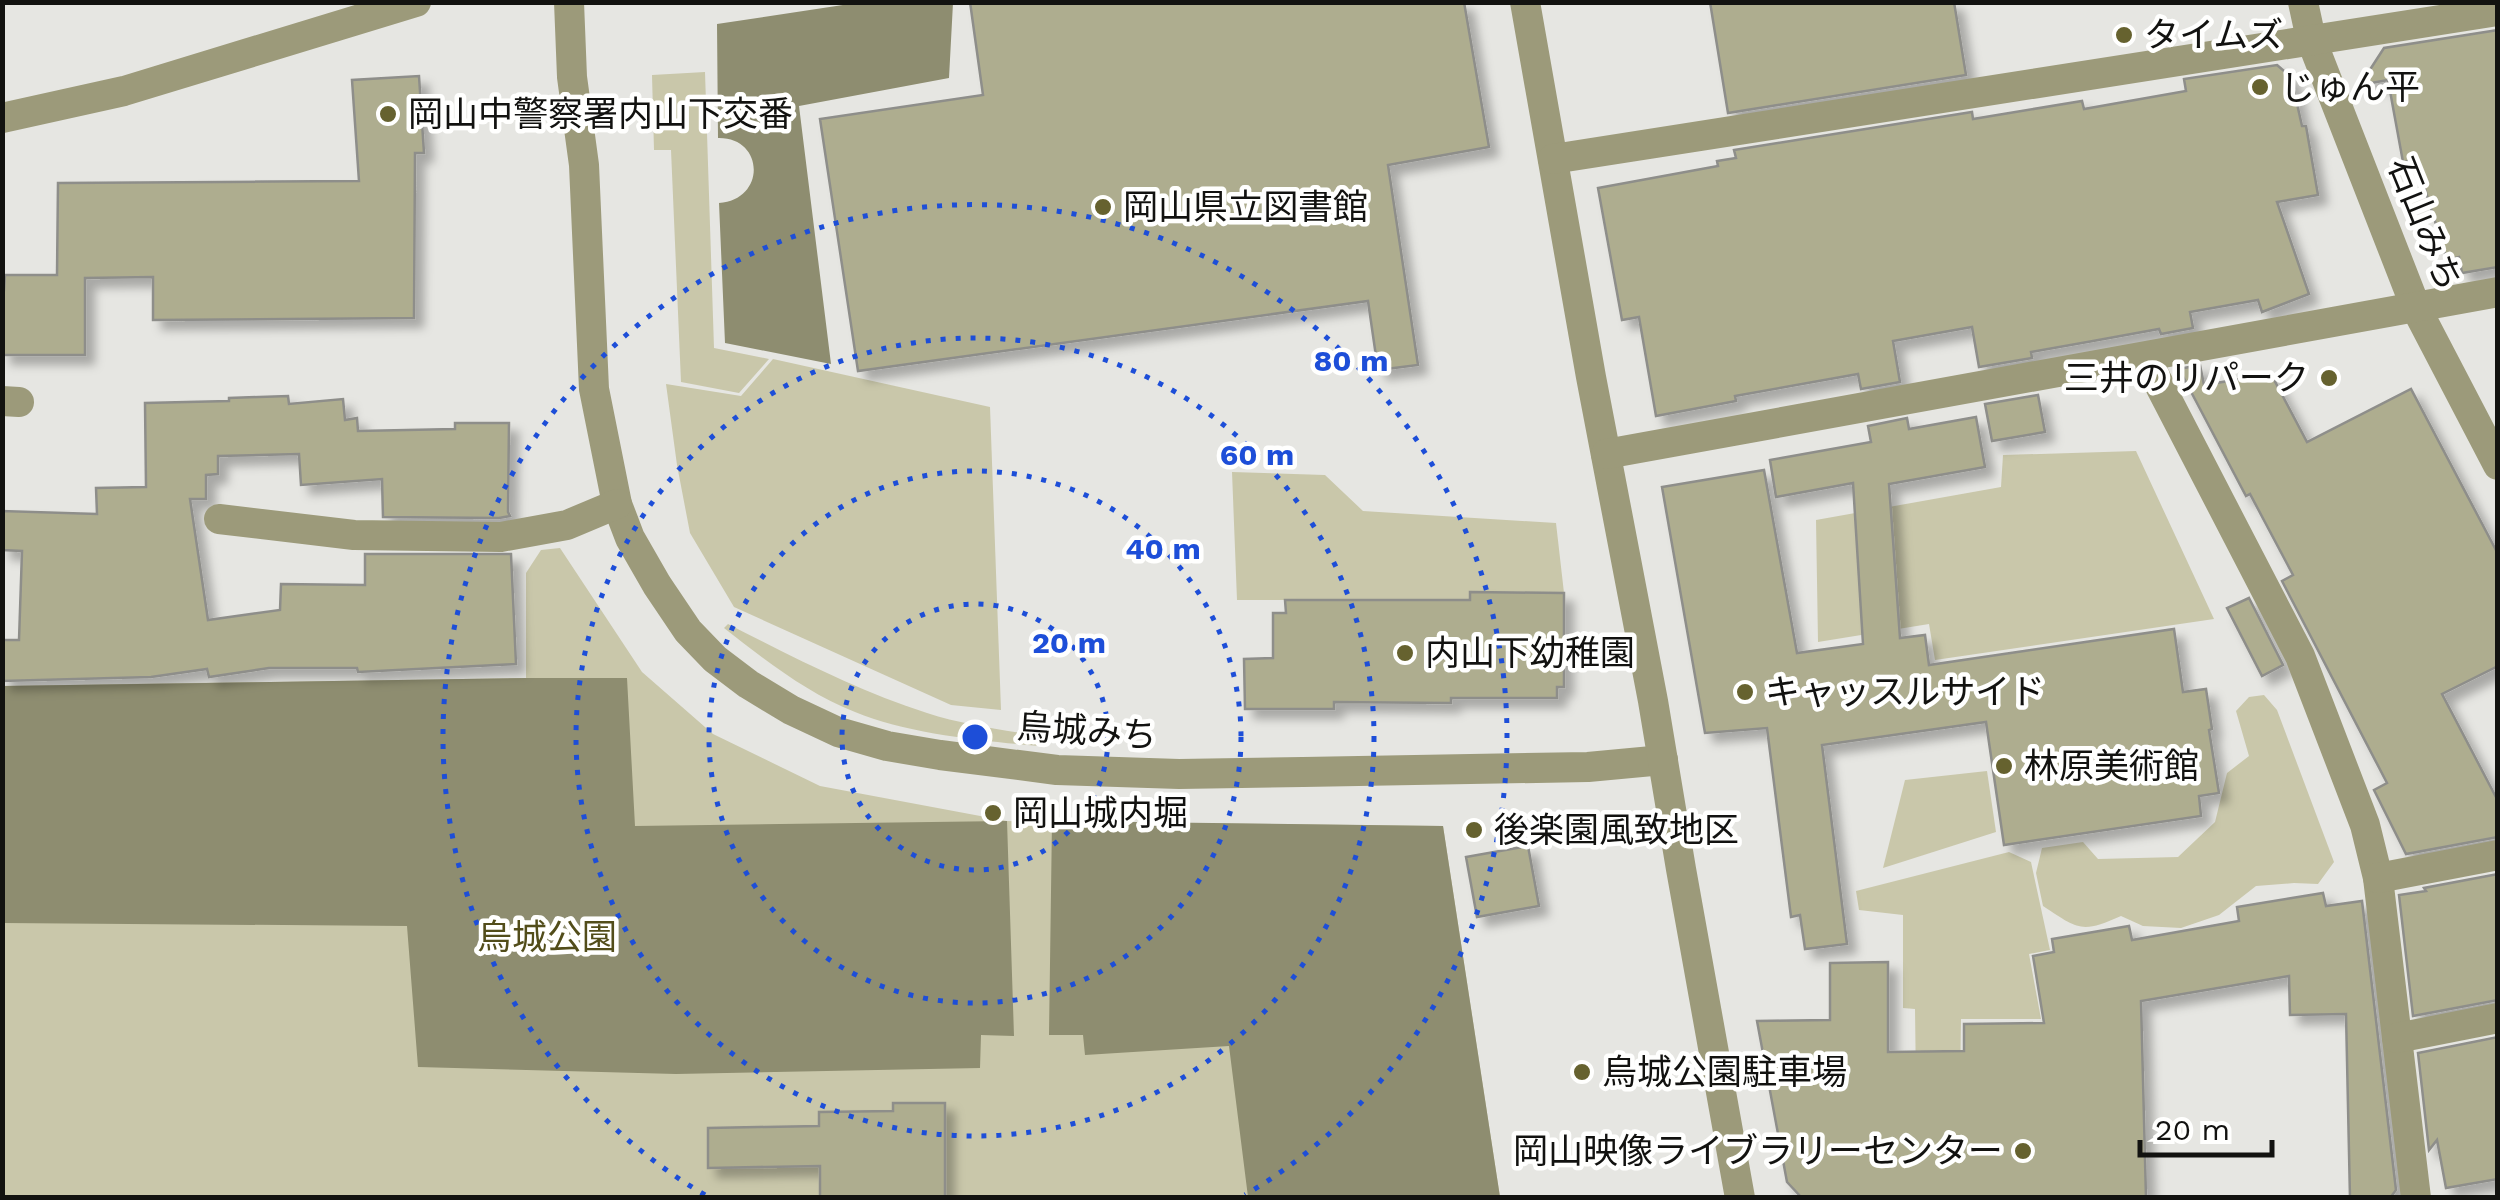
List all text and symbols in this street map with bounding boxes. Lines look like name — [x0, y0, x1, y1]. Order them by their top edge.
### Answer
place label: タイムズ — [2144, 14, 2283, 56]
marker: タイムズ — [2113, 24, 2135, 46]
place label: じゅん平 — [2280, 66, 2420, 108]
marker: じゅん平 — [2249, 76, 2271, 98]
place label: 岡山中警察署内山下交番 — [408, 93, 793, 135]
marker: 岡山中警察署内山下交番 — [377, 103, 399, 125]
street label: 石山みち — [2379, 151, 2471, 297]
place label: 岡山県立図書館 — [1123, 186, 1368, 228]
marker: 岡山県立図書館 — [1092, 196, 1114, 218]
text: 80 m — [1314, 343, 1388, 378]
place label: 三井のリパーク — [2064, 357, 2309, 399]
marker: 三井のリパーク — [2318, 367, 2340, 389]
text: 60 m — [1220, 437, 1294, 472]
text: 40 m — [1125, 531, 1201, 566]
text: 20 m — [1032, 625, 1106, 660]
place label: 内山下幼稚園 — [1425, 632, 1635, 674]
marker: 内山下幼稚園 — [1394, 642, 1416, 664]
place label: キャッスルサイド — [1765, 671, 2045, 713]
marker: キャッスルサイド — [1734, 681, 1756, 703]
street label: 烏城みち — [1016, 705, 1158, 757]
centre of rings — [957, 719, 993, 755]
place label: 林原美術館 — [2024, 745, 2199, 787]
marker: 林原美術館 — [1993, 755, 2015, 777]
place label: 岡山城内堀 — [1013, 792, 1188, 834]
marker: 岡山城内堀 — [982, 802, 1004, 824]
place label: 後楽園風致地区 — [1494, 809, 1739, 851]
marker: 後楽園風致地区 — [1463, 819, 1485, 841]
park label: 烏城公園 — [477, 916, 617, 958]
place label: 烏城公園駐車場 — [1602, 1051, 1847, 1093]
marker: 烏城公園駐車場 — [1571, 1061, 1593, 1083]
scale bar — [2140, 1095, 2272, 1157]
text: 20 m — [2155, 1112, 2230, 1147]
place label: 岡山映像ライブラリーセンター — [1513, 1130, 2003, 1172]
marker: 岡山映像ライブラリーセンター — [2012, 1140, 2034, 1162]

